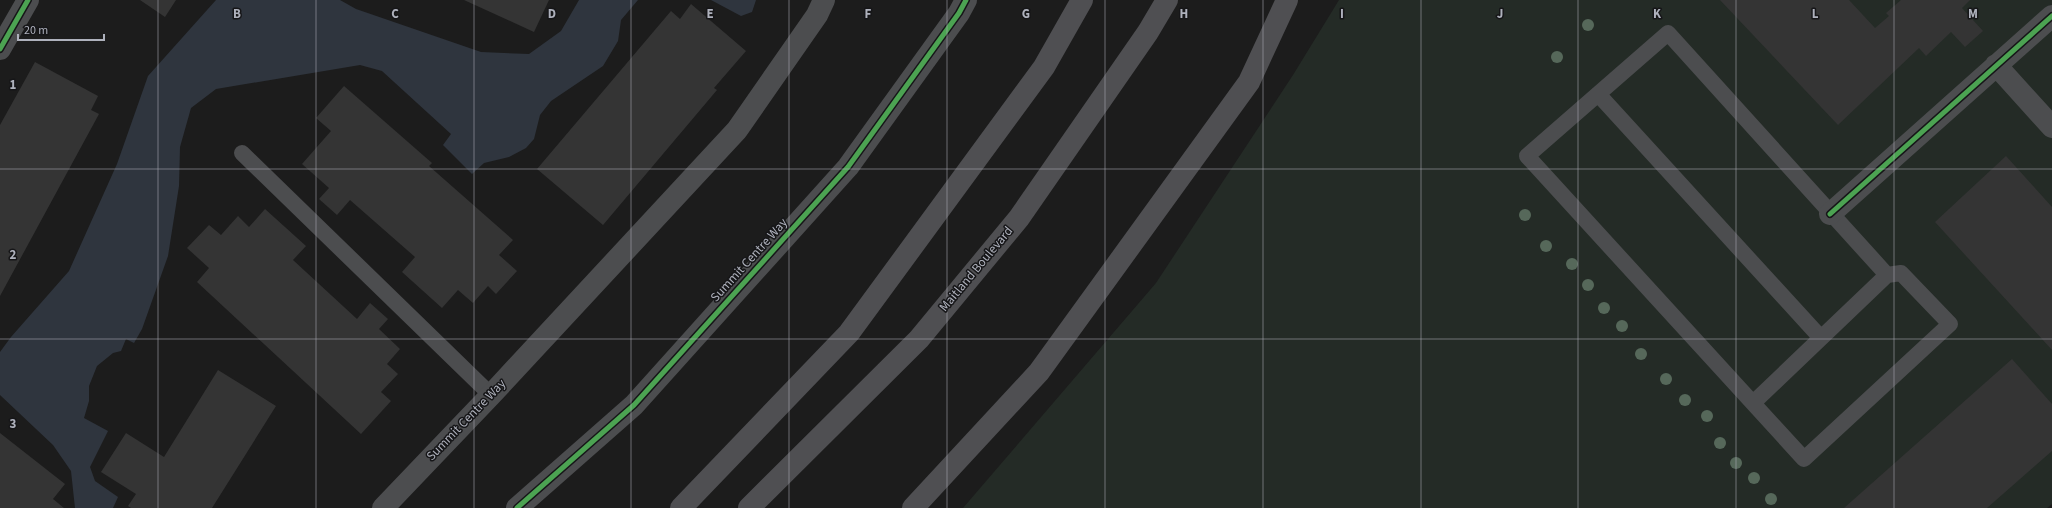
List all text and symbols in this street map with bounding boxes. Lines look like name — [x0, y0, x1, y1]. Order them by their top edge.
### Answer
text: B — [233, 5, 241, 23]
text: C — [391, 5, 399, 23]
text: D — [548, 5, 556, 23]
text: E — [706, 5, 714, 23]
text: F — [865, 5, 872, 23]
text: G — [1022, 5, 1030, 23]
text: H — [1180, 5, 1188, 23]
text: I — [1340, 5, 1344, 23]
text: J — [1497, 5, 1503, 23]
text: K — [1653, 5, 1662, 23]
text: L — [1812, 5, 1819, 23]
text: M — [1968, 5, 1978, 23]
scale bar — [18, 16, 104, 42]
text: 20 m — [24, 22, 48, 39]
text: 1 — [10, 76, 17, 94]
street label: Summit Centre Way — [706, 214, 792, 306]
street label: Maitland Boulevard — [935, 223, 1017, 315]
text: 2 — [10, 246, 17, 264]
street label: Summit Centre Way — [422, 375, 510, 465]
text: 3 — [10, 415, 17, 433]

